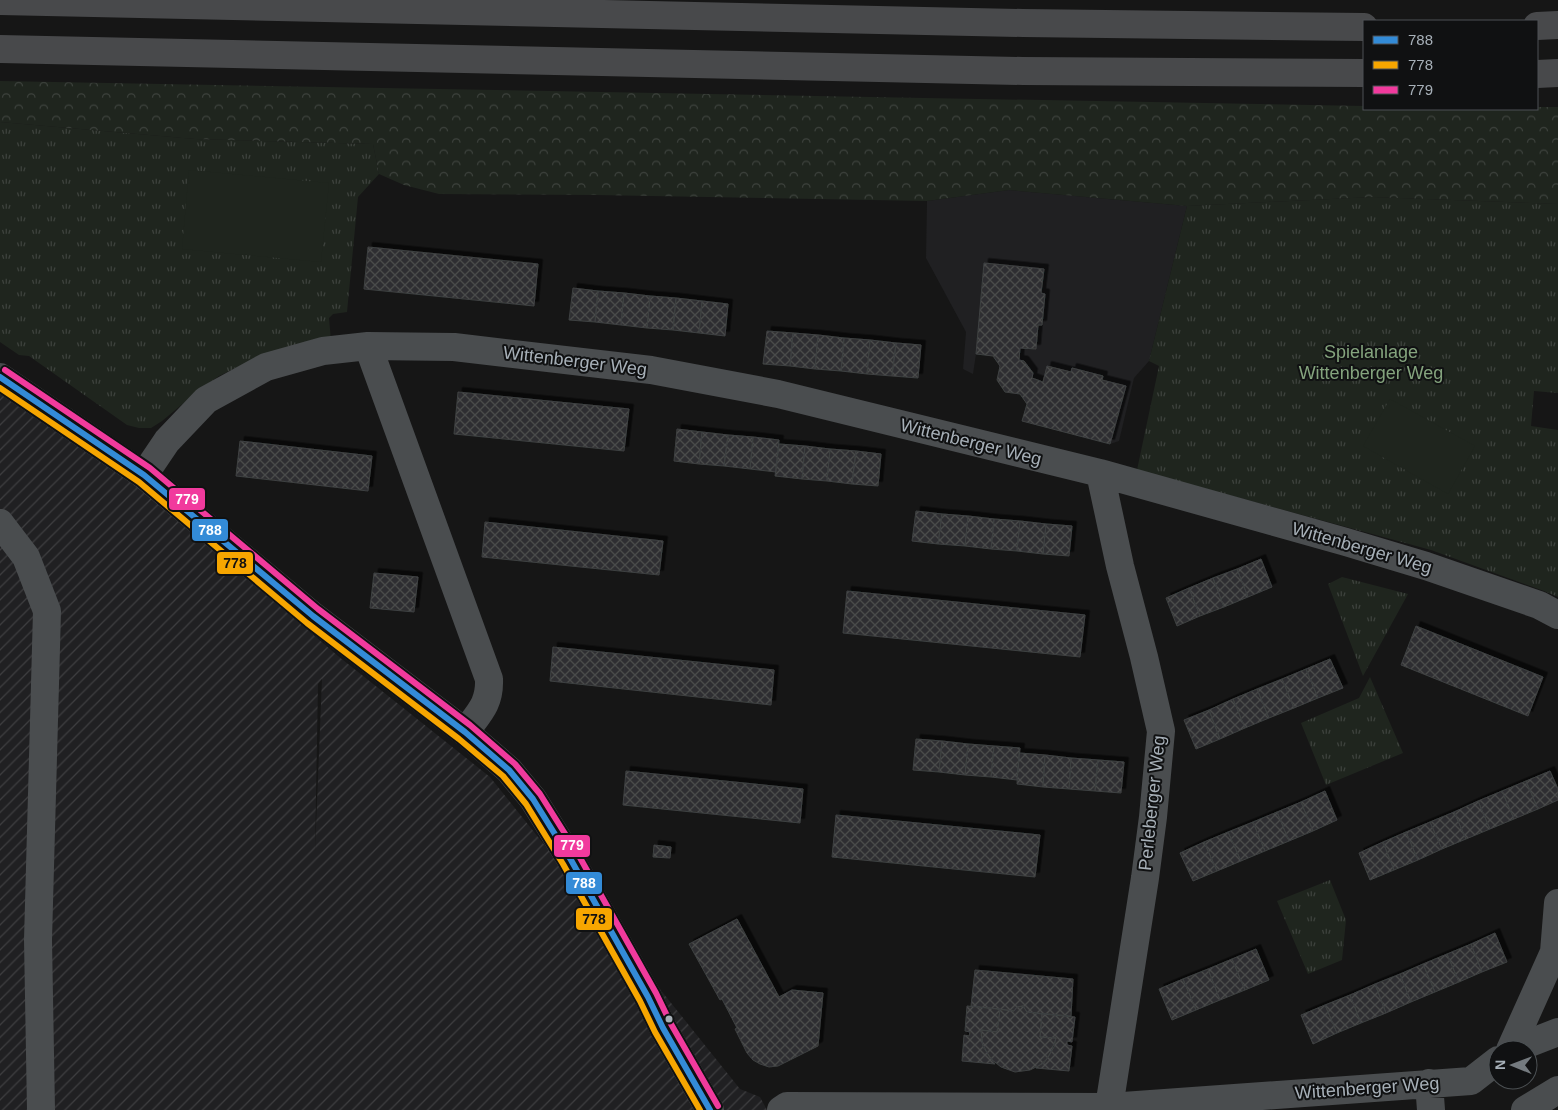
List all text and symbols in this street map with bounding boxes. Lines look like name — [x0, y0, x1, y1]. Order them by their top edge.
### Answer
legend — [1363, 20, 1538, 110]
text: 788 — [1408, 31, 1433, 48]
text: 778 — [1408, 56, 1433, 73]
text: 779 — [1408, 81, 1433, 98]
street label: Wittenberger Weg — [502, 342, 648, 380]
park label: Spielanlage Wittenberger Weg — [1299, 342, 1443, 383]
street label: Wittenberger Weg — [898, 415, 1044, 469]
line badge: 779 — [168, 487, 206, 511]
text: 779 — [175, 491, 199, 507]
line badge: 788 — [191, 518, 229, 542]
street label: Wittenberger Weg — [1290, 518, 1434, 578]
text: 788 — [198, 522, 222, 538]
line badge: 778 — [216, 551, 254, 575]
text: 778 — [223, 555, 247, 571]
street label: Perleberger Weg — [1135, 734, 1169, 872]
line badge: 779 — [553, 834, 591, 858]
text: 779 — [560, 837, 584, 853]
line badge: 788 — [565, 871, 603, 895]
text: 788 — [572, 875, 596, 891]
line badge: 778 — [575, 907, 613, 931]
text: 778 — [582, 911, 606, 927]
unlabelled marker — [664, 1014, 674, 1024]
north arrow — [1488, 1040, 1538, 1090]
text: N — [1492, 1060, 1508, 1070]
street label: Wittenberger Weg — [1294, 1073, 1440, 1103]

